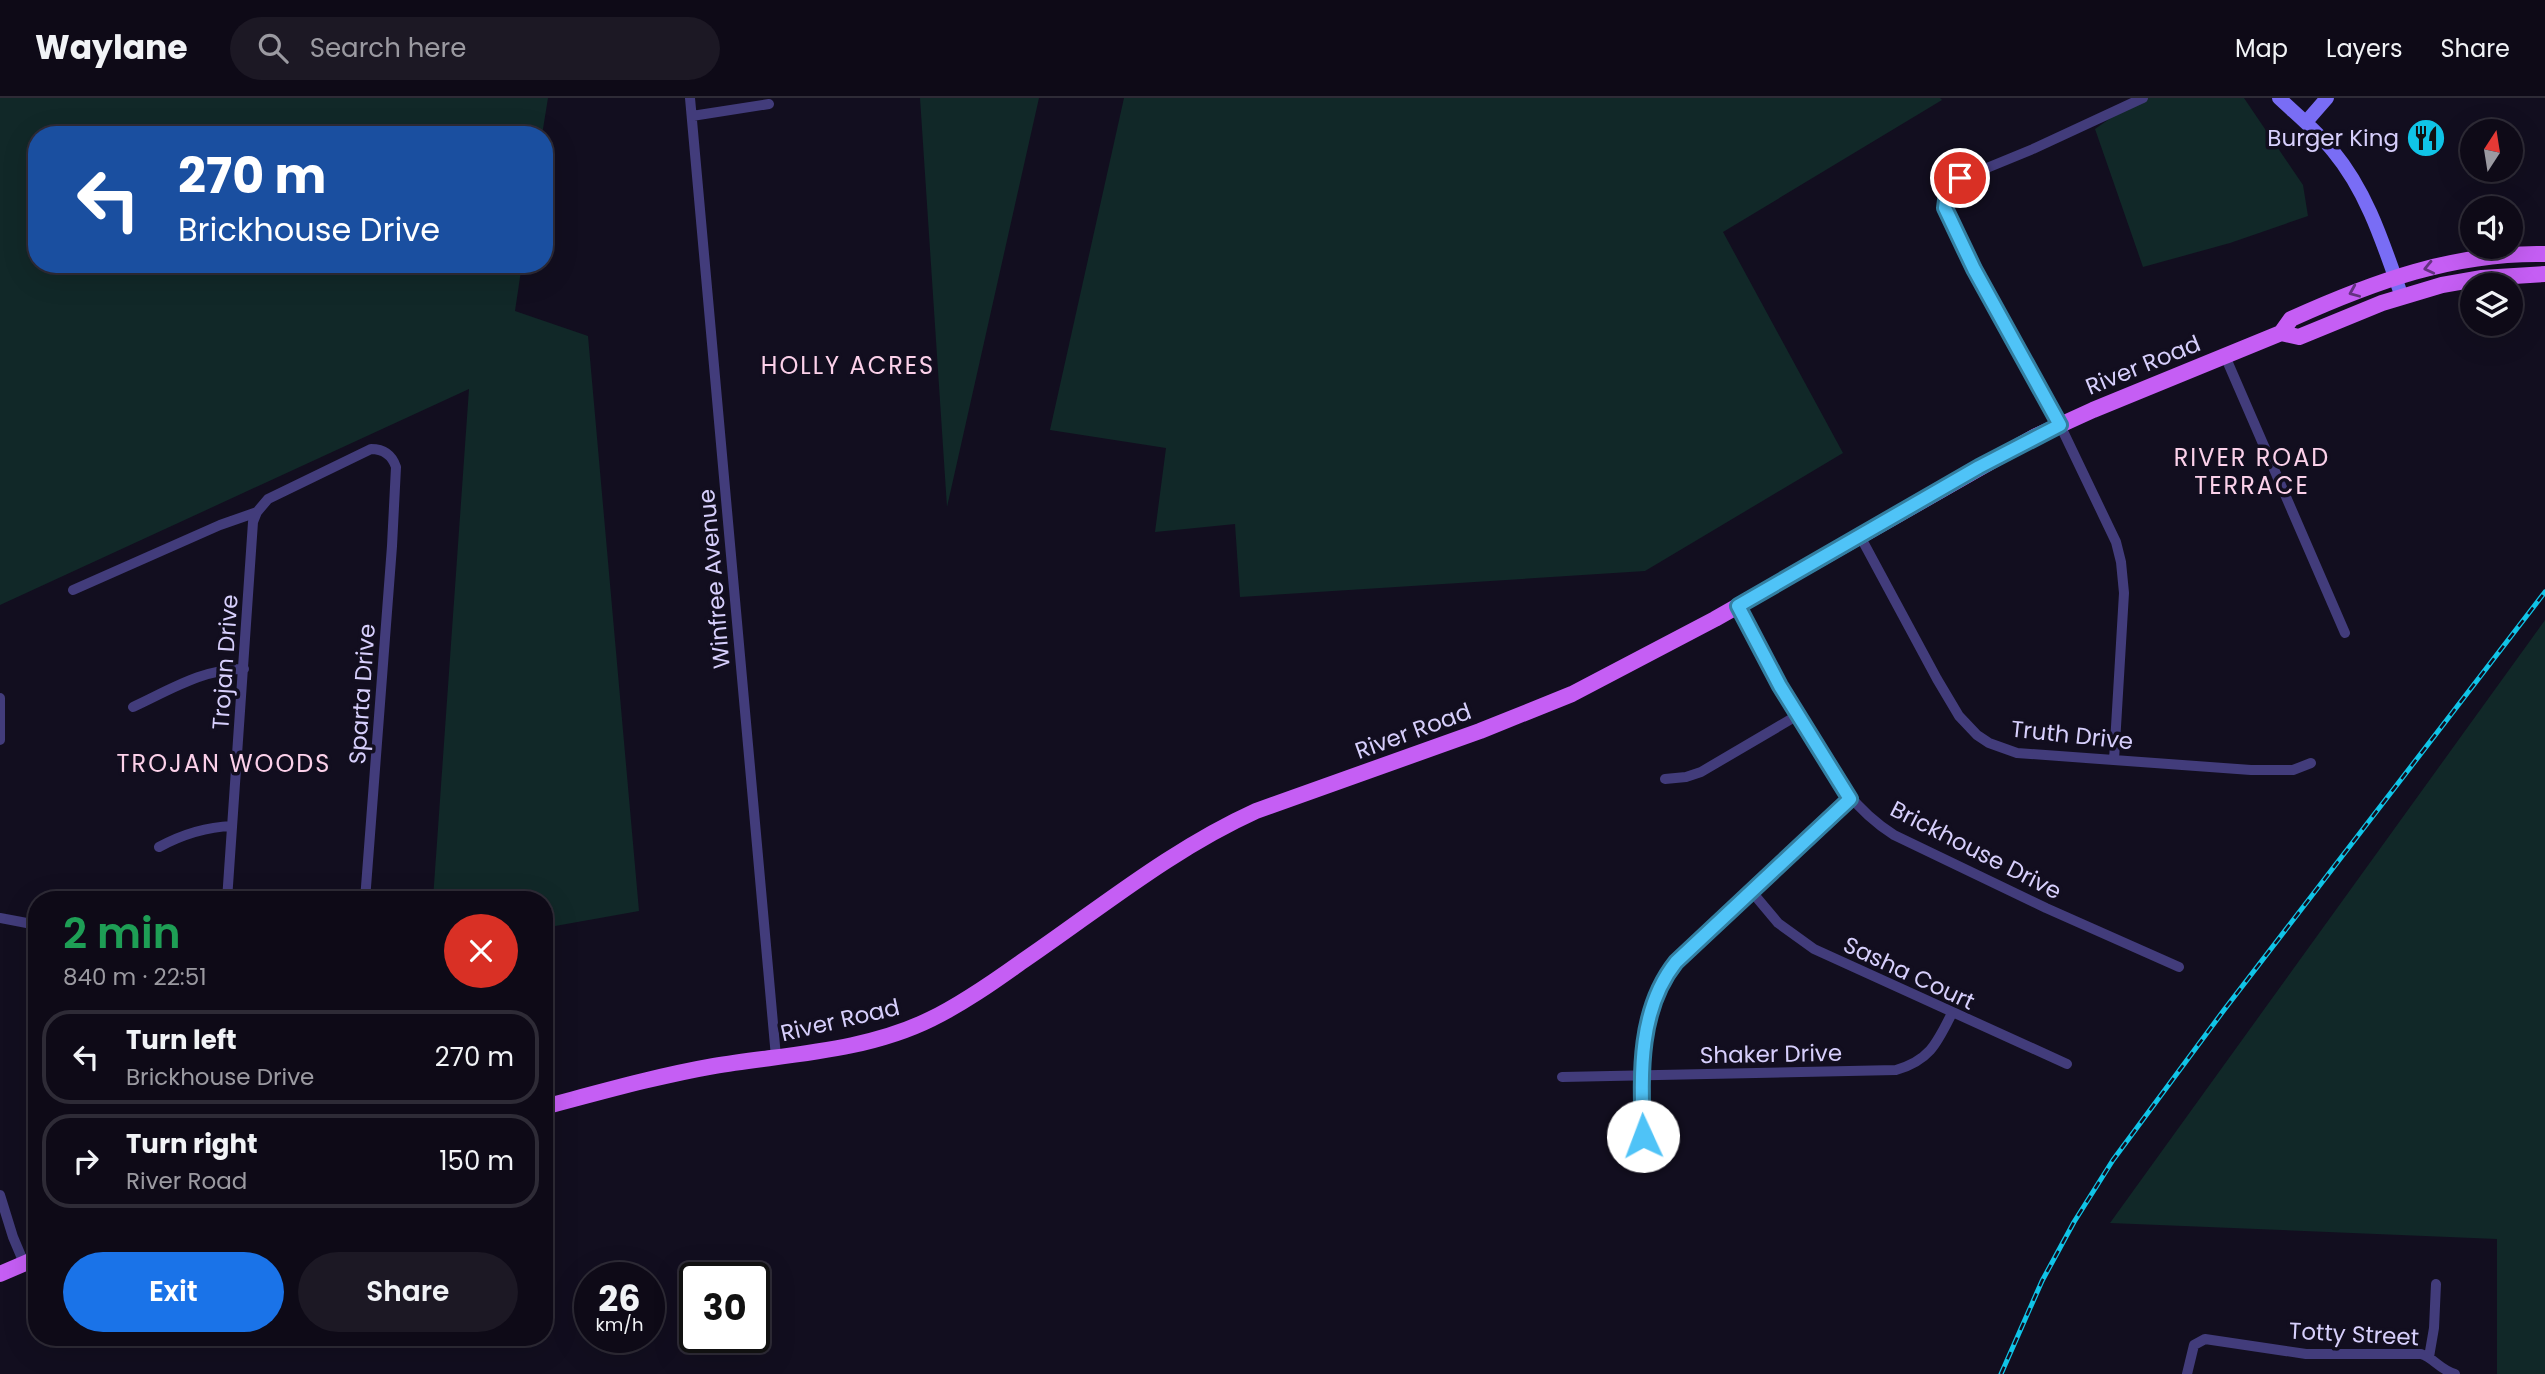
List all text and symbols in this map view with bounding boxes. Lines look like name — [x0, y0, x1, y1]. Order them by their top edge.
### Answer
search box — [230, 17, 720, 80]
text: Waylane — [35, 24, 188, 71]
icon: search — [254, 29, 292, 67]
text: Search here — [310, 30, 466, 66]
text: Map — [2235, 32, 2288, 65]
text: Layers — [2326, 32, 2402, 65]
text: Share — [2440, 32, 2510, 65]
restaurant icon: Burger King — [2405, 117, 2447, 159]
north arrow — [2460, 119, 2524, 182]
map controls — [2460, 119, 2523, 336]
place label: Burger King — [2267, 122, 2399, 154]
text: 270 m — [178, 142, 326, 210]
pin — [1930, 148, 1990, 208]
icon: left — [63, 154, 154, 245]
icon: arrive — [1941, 159, 1979, 197]
button: sound — [2460, 196, 2523, 259]
text: Brickhouse Drive — [178, 207, 440, 252]
one-way arrow — [2423, 260, 2435, 275]
button: layers — [2460, 273, 2523, 336]
one-way arrow — [2348, 284, 2361, 298]
street label: River Road — [2081, 327, 2205, 403]
district label: HOLLY ACRES — [761, 349, 935, 382]
district label: RIVER ROAD TERRACE — [2174, 441, 2330, 502]
street label: Winfree Avenue — [690, 488, 738, 670]
street label: Trojan Drive — [204, 593, 246, 731]
street label: Sparta Drive — [341, 623, 383, 765]
street label: River Road — [1351, 695, 1475, 767]
street label: Truth Drive — [2009, 713, 2135, 757]
district label: TROJAN WOODS — [117, 747, 331, 780]
street label: Brickhouse Drive — [1885, 793, 2067, 907]
text: 2 min — [63, 904, 181, 963]
button: close — [444, 914, 518, 988]
street label: Sasha Court — [1838, 929, 1980, 1017]
text: 840 m · 22:51 — [63, 961, 207, 993]
street label: River Road — [777, 991, 903, 1049]
text: Turn left — [126, 1022, 237, 1058]
street label: Shaker Drive — [1700, 1037, 1842, 1071]
icon: left — [67, 1038, 105, 1076]
text: 270 m — [435, 1039, 514, 1075]
text: Brickhouse Drive — [126, 1061, 314, 1093]
position arrow — [1606, 1099, 1680, 1173]
text: Turn right — [126, 1126, 258, 1162]
icon: right — [67, 1142, 105, 1180]
text: 150 m — [439, 1143, 514, 1179]
text: River Road — [126, 1165, 247, 1197]
button: Exit — [63, 1252, 284, 1332]
button: Share — [298, 1252, 518, 1332]
speed limit sign: 30 — [679, 1262, 770, 1353]
text: 26 — [598, 1274, 641, 1323]
text: km/h — [596, 1312, 643, 1337]
street label: Totty Street — [2288, 1315, 2420, 1353]

